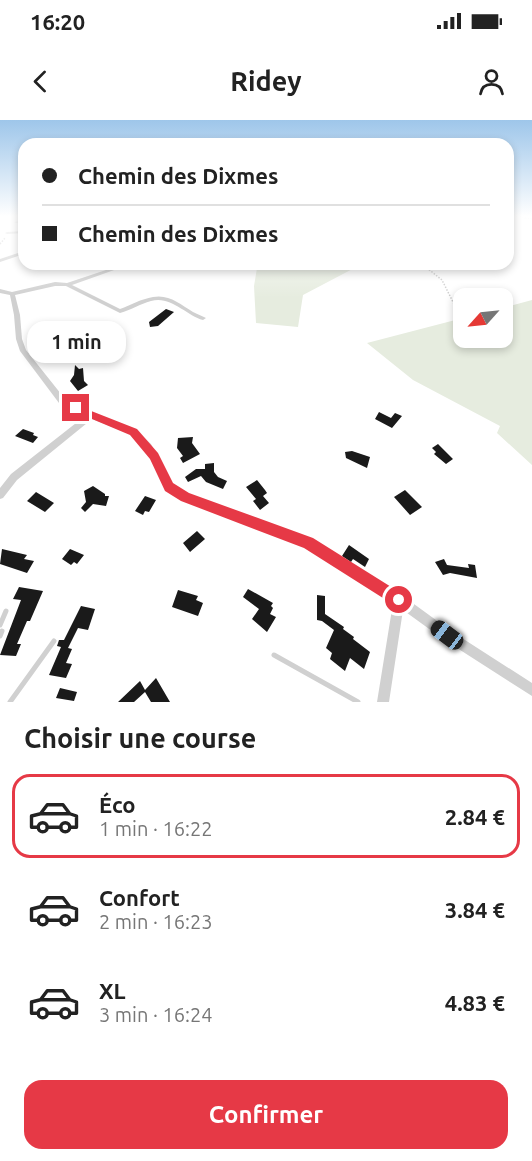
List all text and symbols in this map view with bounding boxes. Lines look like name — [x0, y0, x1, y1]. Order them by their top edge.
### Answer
text: 16:20 — [30, 9, 85, 34]
icon: back — [24, 65, 57, 98]
icon: person — [475, 65, 508, 98]
text: Ridey — [230, 66, 302, 96]
text: Chemin des Dixmes — [78, 163, 278, 188]
text: Chemin des Dixmes — [78, 221, 278, 246]
north arrow — [453, 288, 513, 348]
map controls — [453, 288, 513, 348]
callout: 1 min — [26, 321, 125, 363]
text: 1 min — [51, 330, 102, 353]
route end — [62, 394, 89, 421]
route start — [385, 586, 412, 613]
car — [427, 617, 467, 653]
text: Choisir une course — [24, 723, 256, 753]
icon: car — [27, 789, 81, 843]
text: Éco — [99, 792, 136, 817]
text: 2.84 € — [445, 804, 505, 829]
text: 1 min · 16:22 — [99, 817, 213, 840]
icon: car — [27, 882, 81, 936]
text: Confort — [99, 885, 180, 910]
text: 3.84 € — [445, 897, 505, 922]
text: 2 min · 16:23 — [99, 910, 213, 933]
icon: car — [27, 975, 81, 1029]
text: XL — [99, 978, 126, 1003]
text: 4.83 € — [445, 990, 505, 1015]
text: 3 min · 16:24 — [99, 1003, 213, 1026]
button: Confirmer — [24, 1080, 508, 1149]

